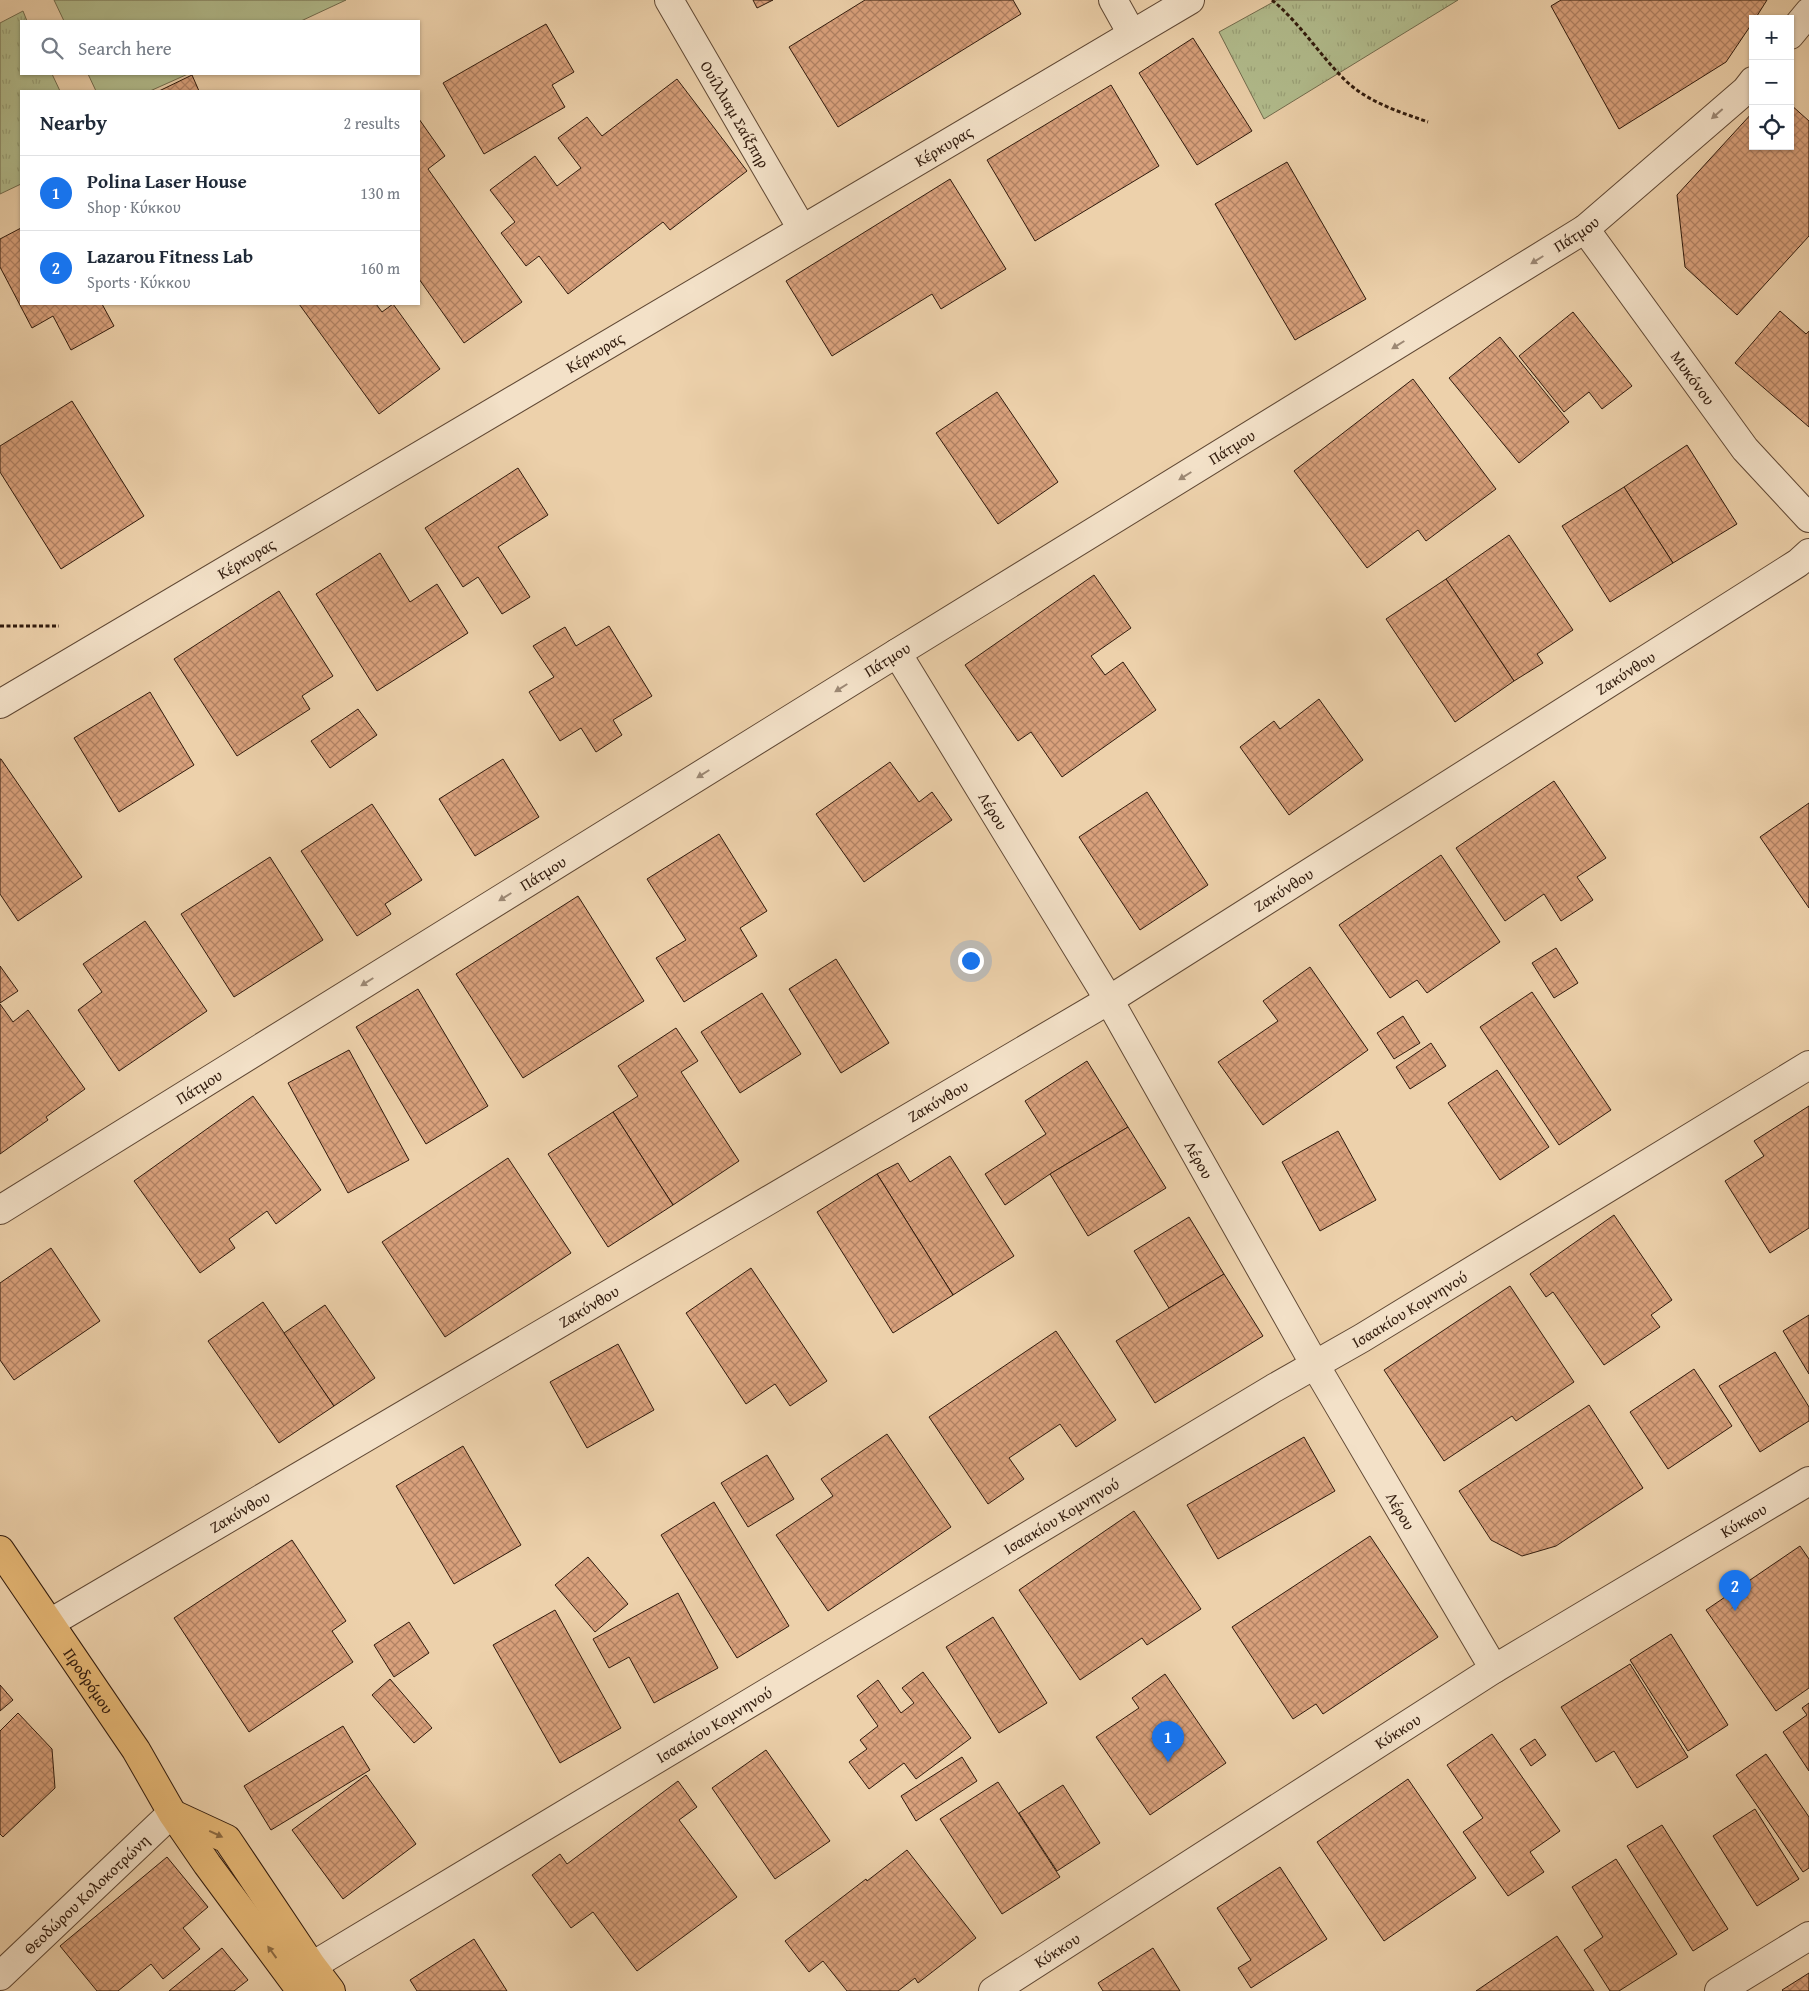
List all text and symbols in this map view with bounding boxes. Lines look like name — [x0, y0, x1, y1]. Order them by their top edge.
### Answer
map controls — [1749, 15, 1794, 150]
button: + — [1749, 15, 1794, 60]
search box — [20, 20, 420, 75]
icon: search — [38, 34, 66, 62]
text: Search here — [78, 34, 172, 62]
street label: Ουίλλιαμ Σαίξπηρ — [695, 56, 776, 172]
button: − — [1749, 60, 1794, 105]
button: locate — [1749, 105, 1794, 150]
text: Nearby — [40, 107, 107, 138]
one-way arrow — [1711, 109, 1724, 120]
text: 2 results — [343, 111, 400, 135]
street label: Κέρκυρας — [910, 119, 977, 173]
text: Polina Laser House — [87, 167, 247, 195]
text: 1 — [52, 181, 60, 205]
text: 130 m — [360, 181, 400, 205]
text: Shop · Κύκκου — [87, 195, 181, 219]
street label: Πάτμου — [1548, 210, 1605, 258]
text: Lazarou Fitness Lab — [87, 242, 253, 270]
one-way arrow — [1530, 255, 1543, 264]
text: 2 — [52, 256, 60, 280]
text: 160 m — [360, 256, 400, 280]
text: Sports · Κύκκου — [87, 270, 190, 294]
street label: Κέρκυρας — [561, 325, 628, 379]
one-way arrow — [1392, 340, 1405, 350]
street label: Μυκόνου — [1665, 345, 1721, 410]
street label: Πάτμου — [1204, 423, 1260, 470]
one-way arrow — [1179, 471, 1192, 481]
street label: Κέρκυρας — [213, 532, 280, 585]
street label: Πάτμου — [859, 636, 915, 683]
street label: Ζακύνθου — [1591, 645, 1660, 701]
one-way arrow — [834, 684, 847, 693]
one-way arrow — [696, 769, 709, 779]
street label: Λέρου — [973, 787, 1014, 834]
street label: Πάτμου — [515, 849, 571, 897]
street label: Ζακύνθου — [1249, 861, 1318, 917]
one-way arrow — [499, 892, 512, 901]
your location — [958, 948, 984, 974]
one-way arrow — [360, 978, 374, 987]
street label: Πάτμου — [171, 1063, 227, 1110]
street label: Ζακύνθου — [903, 1073, 973, 1128]
street label: Λέρου — [1179, 1136, 1220, 1183]
street label: Ισαακίου Κομνηνού — [1347, 1264, 1472, 1354]
street label: Ζακύνθου — [554, 1279, 624, 1333]
street label: Ισαακίου Κομνηνού — [999, 1472, 1124, 1560]
street label: Ζακύνθου — [205, 1484, 274, 1539]
street label: Λέρου — [1380, 1487, 1422, 1534]
street label: Κύκκου — [1716, 1497, 1771, 1543]
pin: 2 — [1719, 1570, 1751, 1611]
street label: Προδρόμου — [58, 1643, 120, 1719]
street label: Ισαακίου Κομνηνού — [651, 1680, 777, 1769]
street label: Κύκκου — [1370, 1707, 1425, 1755]
pin: 1 — [1152, 1721, 1184, 1762]
street label: Θεοδώρου Κολοκοτρώνη — [18, 1828, 155, 1960]
one-way arrow — [209, 1830, 223, 1838]
street label: Κύκκου — [1029, 1926, 1085, 1974]
one-way arrow — [266, 1946, 277, 1959]

